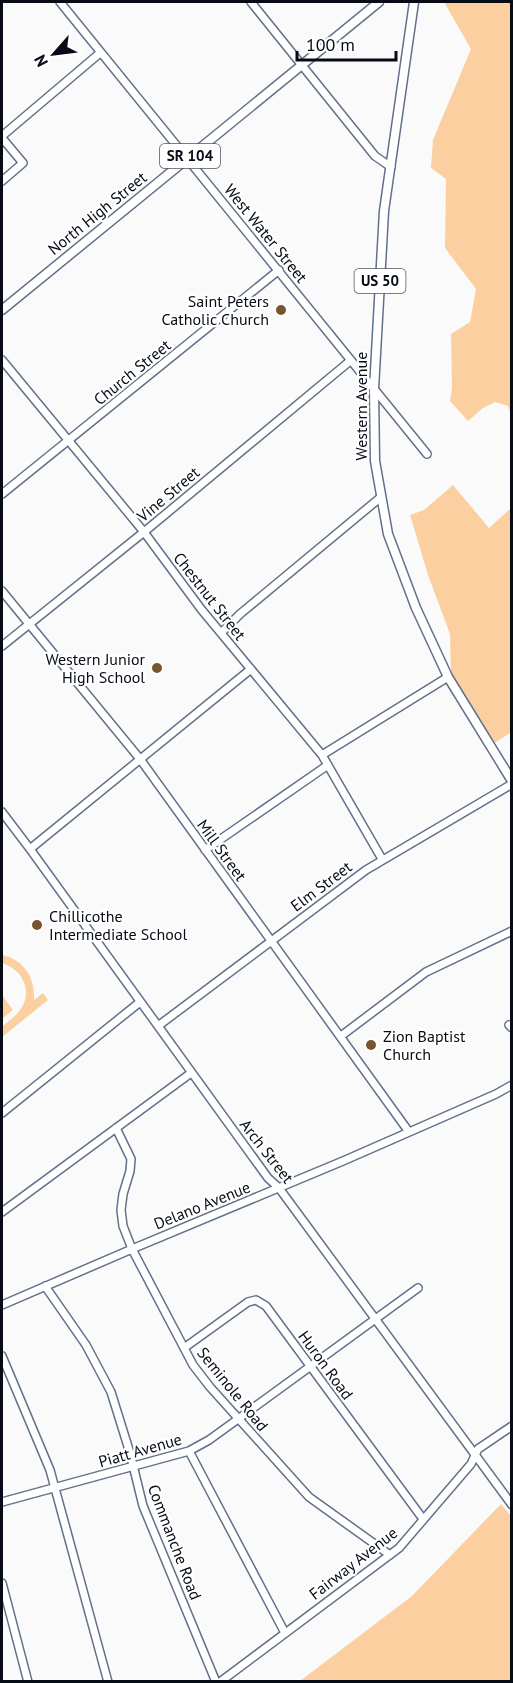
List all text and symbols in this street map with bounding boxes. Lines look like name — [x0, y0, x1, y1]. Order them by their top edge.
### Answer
north arrow — [24, 24, 84, 84]
scale bar — [297, 24, 396, 62]
text: 100 m — [306, 33, 355, 56]
text: N — [29, 52, 52, 70]
road number: SR 104 — [160, 144, 220, 168]
street label: North High Street — [44, 167, 151, 259]
street label: West Water Street — [220, 180, 312, 287]
road number: US 50 — [354, 269, 406, 293]
place label: Saint Peters Catholic Church — [161, 291, 269, 329]
marker: Saint Peters Catholic Church — [274, 303, 288, 317]
street label: Church Street — [90, 335, 175, 409]
street label: Western Avenue — [351, 352, 371, 460]
street label: Vine Street — [132, 462, 204, 527]
street label: Chestnut Street — [169, 548, 251, 644]
place label: Western Junior High School — [45, 649, 146, 687]
marker: Western Junior High School — [150, 661, 164, 675]
street label: Mill Street — [193, 815, 251, 885]
street label: Elm Street — [286, 856, 356, 915]
place label: Chillicothe Intermediate School — [49, 906, 187, 944]
marker: Chillicothe Intermediate School — [30, 918, 44, 932]
place label: Zion Baptist Church — [383, 1026, 466, 1064]
marker: Zion Baptist Church — [364, 1038, 378, 1052]
street label: Arch Street — [236, 1115, 299, 1188]
street label: Delano Avenue — [151, 1177, 253, 1233]
street label: Huron Road — [294, 1327, 358, 1403]
street label: Seminole Road — [193, 1343, 273, 1435]
street label: Piatt Avenue — [96, 1429, 184, 1471]
street label: Commanche Road — [144, 1481, 206, 1603]
street label: Fairway Avenue — [305, 1522, 401, 1604]

